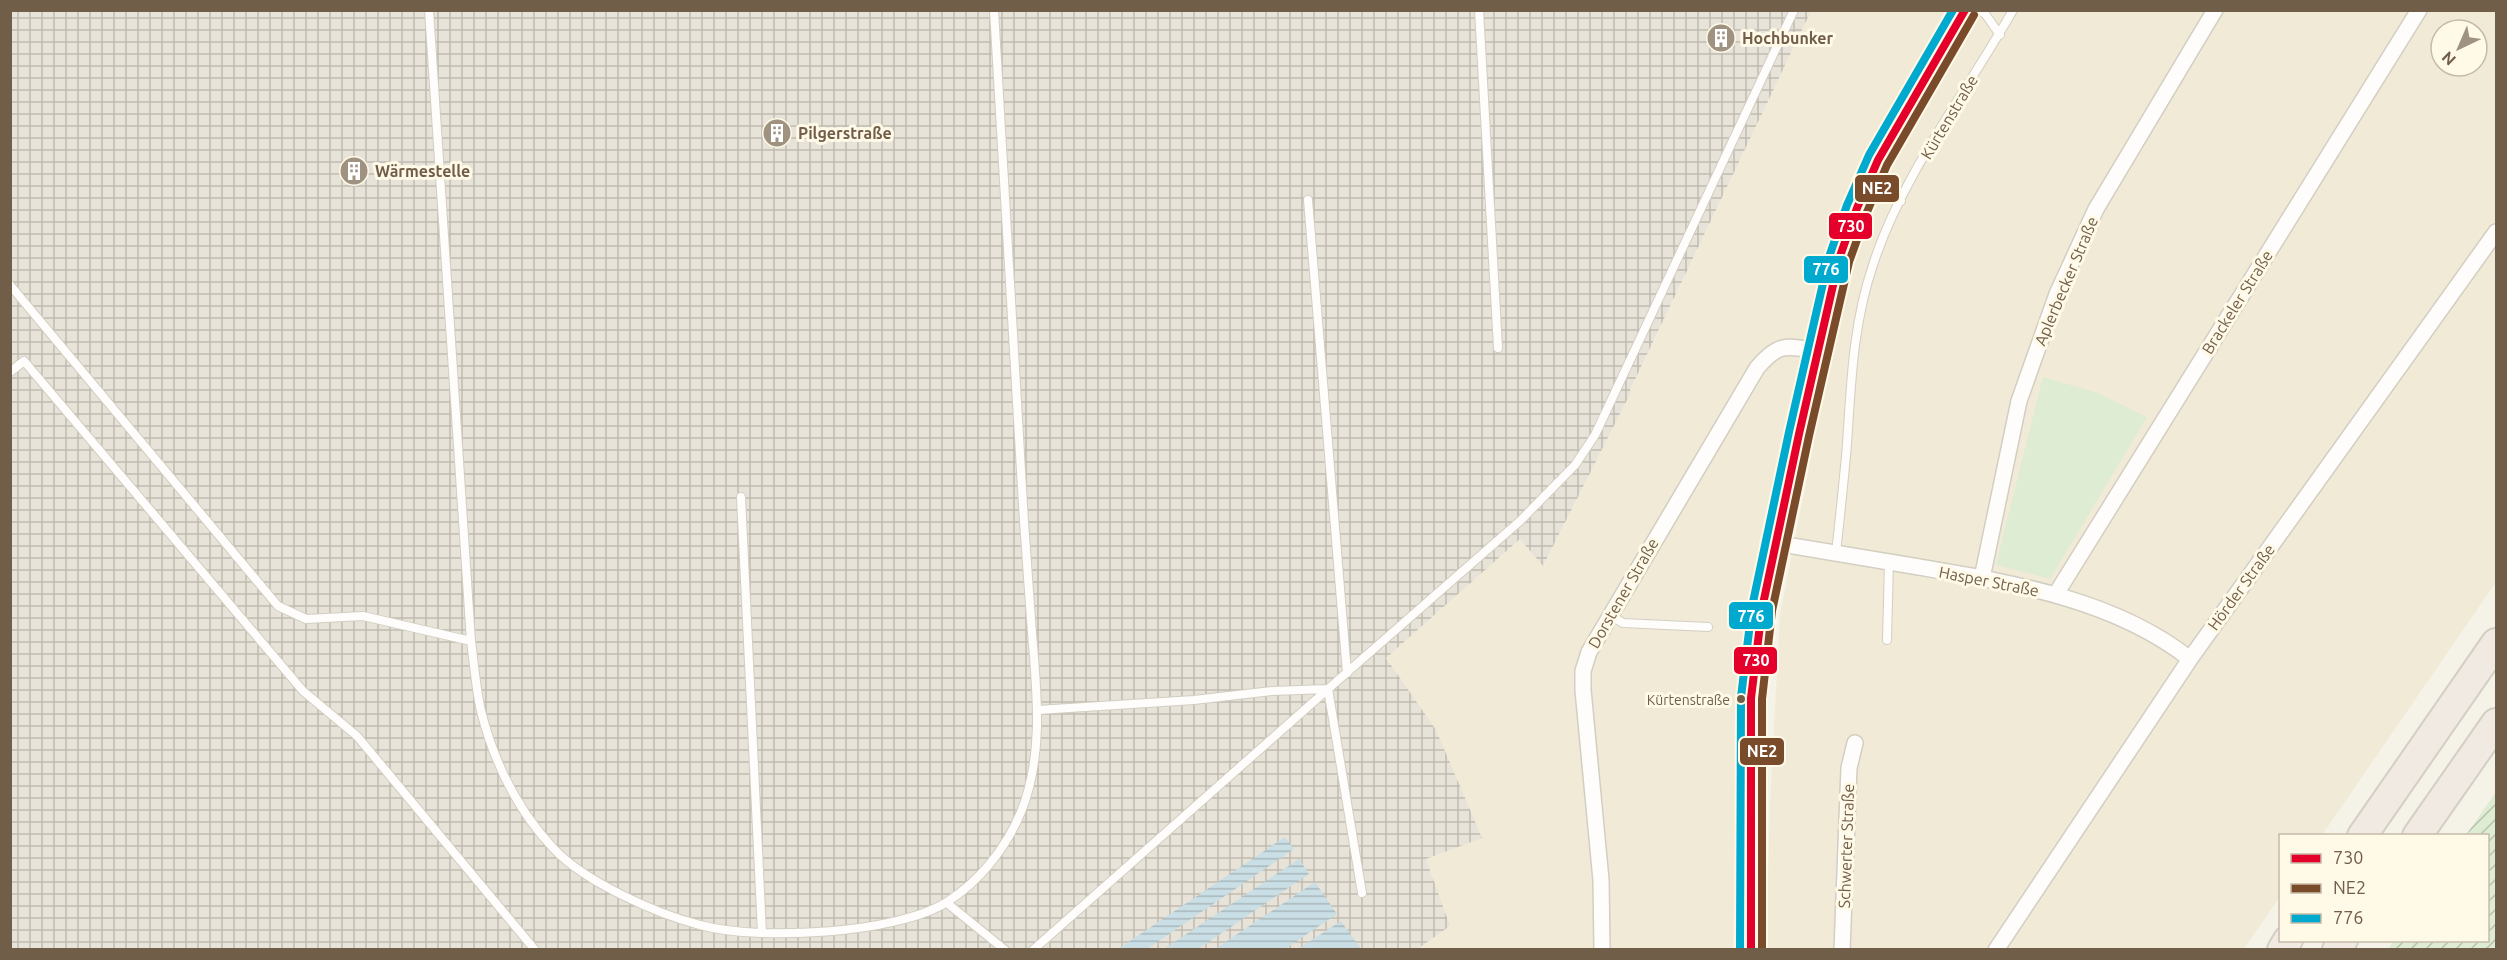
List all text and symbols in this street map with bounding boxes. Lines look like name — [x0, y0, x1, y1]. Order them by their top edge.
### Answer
north arrow — [2429, 18, 2489, 78]
building icon: Hochbunker — [1705, 22, 1737, 54]
place label: Hochbunker — [1742, 29, 1833, 47]
text: N — [2438, 48, 2459, 69]
street label: Kürtenstraße — [1917, 72, 1981, 162]
building icon: Pilgerstraße — [761, 117, 793, 149]
place label: Pilgerstraße — [798, 124, 892, 142]
building icon: Wärmestelle — [338, 155, 370, 187]
place label: Wärmestelle — [375, 162, 470, 180]
line badge: NE2 — [1854, 174, 1900, 203]
text: NE2 — [1862, 179, 1892, 197]
line badge: 730 — [1828, 212, 1873, 240]
street label: Aplerbecker Straße — [2031, 214, 2101, 348]
text: 730 — [1837, 217, 1865, 235]
street label: Brackeler Straße — [2198, 247, 2276, 357]
line badge: 776 — [1803, 255, 1849, 284]
text: 776 — [1812, 260, 1840, 278]
street label: Dorstener Straße — [1584, 535, 1662, 651]
street label: Hörder Straße — [2204, 540, 2278, 634]
street label: Hasper Straße — [1937, 562, 2041, 600]
line badge: 776 — [1728, 601, 1774, 630]
text: 776 — [1737, 607, 1765, 625]
line badge: 730 — [1733, 646, 1778, 675]
text: 730 — [1742, 651, 1770, 669]
place label: Kürtenstraße — [1647, 692, 1730, 708]
marker: Kürtenstraße — [1735, 693, 1747, 705]
line badge: NE2 — [1739, 737, 1785, 766]
text: NE2 — [1747, 742, 1777, 760]
street label: Schwerter Straße — [1835, 783, 1857, 909]
legend — [2279, 834, 2489, 942]
text: 730 — [2333, 847, 2363, 867]
text: NE2 — [2333, 877, 2366, 897]
text: 776 — [2333, 907, 2363, 927]

